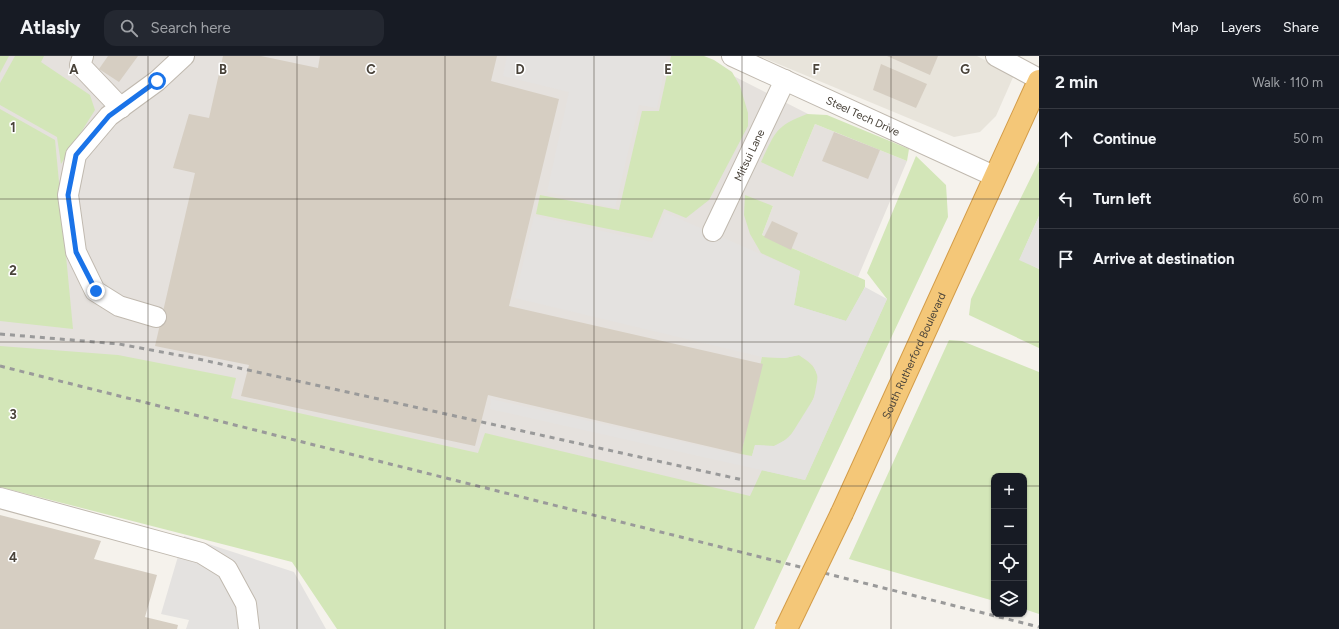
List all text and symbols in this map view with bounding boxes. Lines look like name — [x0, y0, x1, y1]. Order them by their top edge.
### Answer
search box — [104, 10, 384, 46]
text: Atlasly — [20, 16, 80, 39]
icon: search — [118, 17, 140, 39]
text: Search here — [150, 19, 231, 37]
text: Map — [1171, 19, 1199, 36]
text: Layers — [1221, 19, 1261, 36]
text: Share — [1283, 19, 1319, 36]
text: A — [69, 62, 79, 77]
text: B — [219, 62, 227, 77]
text: C — [366, 62, 376, 77]
text: D — [515, 62, 525, 77]
text: E — [664, 62, 672, 77]
text: F — [812, 62, 820, 77]
text: G — [960, 62, 970, 77]
route start — [148, 72, 166, 90]
text: 2 min — [1055, 72, 1098, 92]
text: Walk · 110 m — [1252, 75, 1323, 90]
street label: Steel Tech Drive — [824, 94, 902, 139]
text: 1 — [10, 120, 16, 135]
street label: Mitsui Lane — [732, 127, 768, 184]
icon: ahead — [1055, 128, 1077, 150]
text: Continue — [1093, 130, 1156, 148]
text: 50 m — [1293, 131, 1323, 146]
icon: left — [1055, 188, 1077, 210]
text: Turn left — [1093, 190, 1151, 208]
text: 60 m — [1293, 191, 1323, 206]
icon: arrive — [1055, 248, 1077, 270]
text: Arrive at destination — [1093, 250, 1234, 268]
text: 2 — [9, 263, 17, 278]
route end — [87, 282, 105, 300]
street label: South Rutherford Boulevard — [880, 290, 949, 421]
text: 3 — [9, 407, 17, 422]
map controls — [991, 473, 1027, 617]
button: + — [991, 473, 1027, 509]
button: − — [991, 509, 1027, 545]
button: locate — [991, 545, 1027, 581]
text: 4 — [9, 550, 17, 565]
button: layers — [991, 581, 1027, 617]

